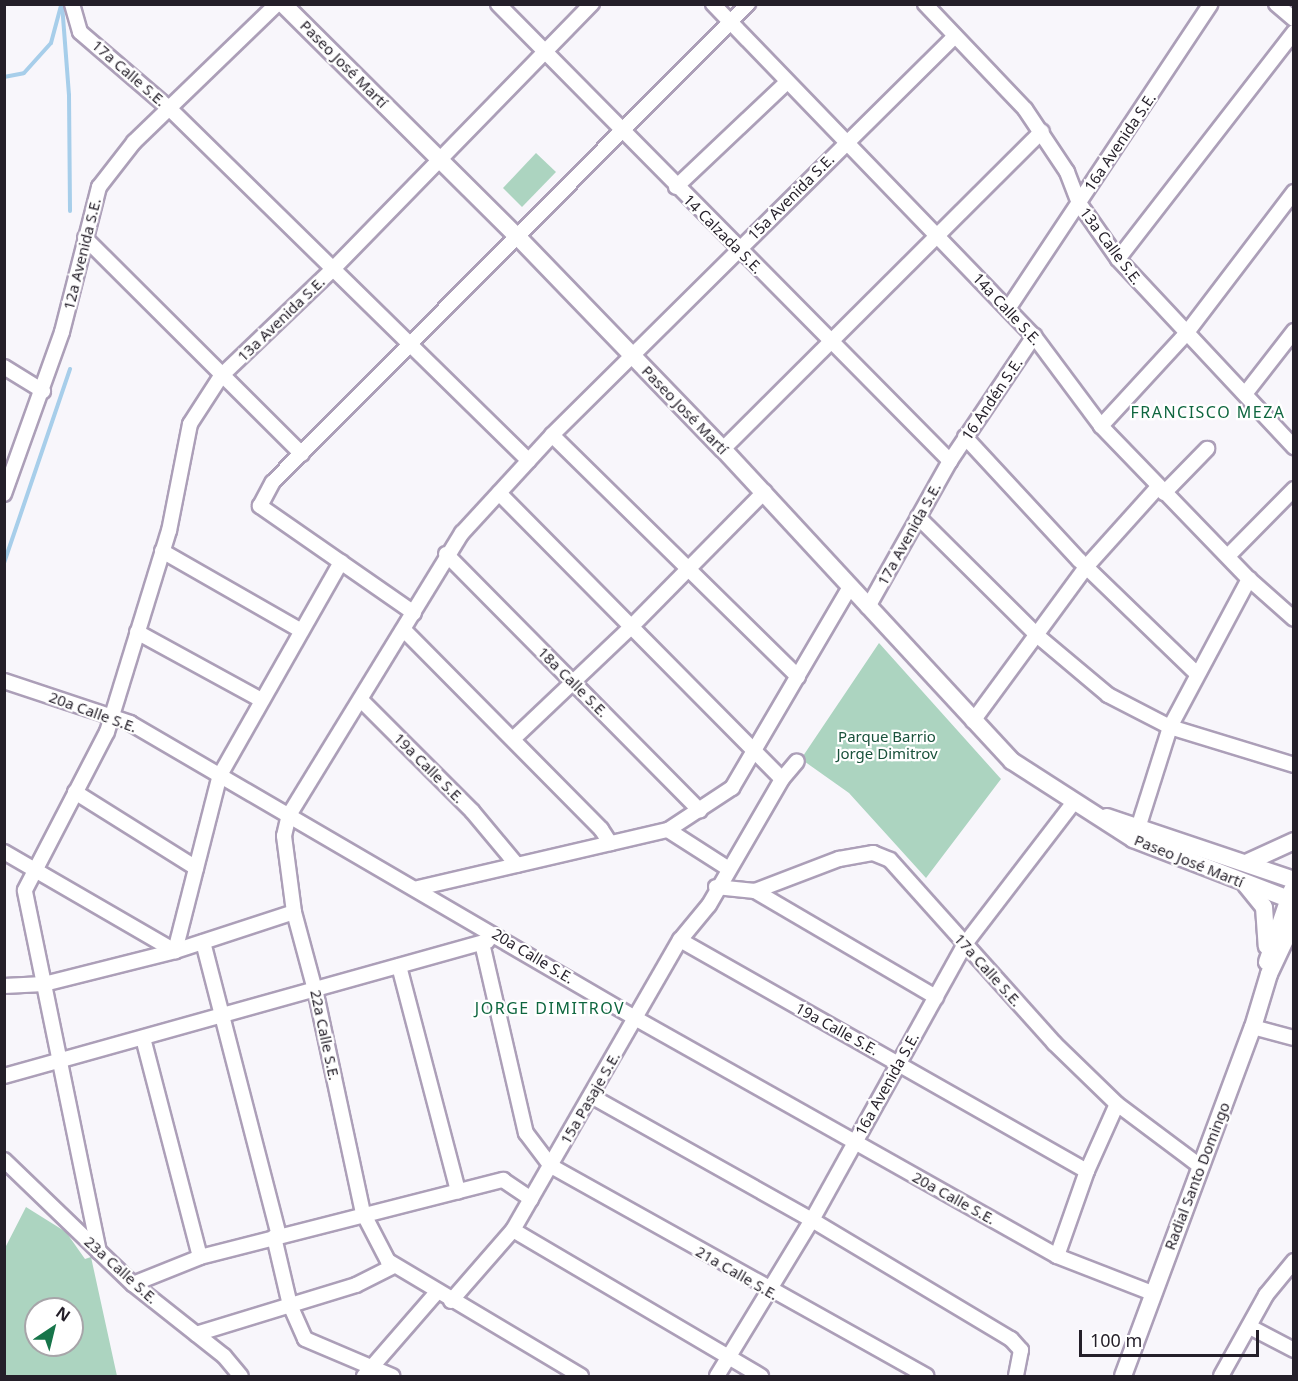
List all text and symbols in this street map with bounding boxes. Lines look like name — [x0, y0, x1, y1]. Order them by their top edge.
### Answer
street label: Paseo José Martí — [297, 17, 391, 111]
street label: 17a Calle S.E. — [88, 36, 170, 110]
street label: 16a Avenida S.E. — [1081, 90, 1159, 194]
street label: 15a Avenida S.E. — [744, 150, 838, 244]
street label: 14 Calzada S.E. — [680, 191, 766, 277]
street label: 12a Avenida S.E. — [59, 196, 105, 312]
street label: 13a Calle S.E. — [1076, 204, 1146, 288]
street label: 14a Calle S.E. — [969, 269, 1045, 349]
street label: 13a Avenida S.E. — [234, 273, 328, 365]
street label: 16 Andén S.E. — [958, 354, 1026, 444]
street label: Paseo José Martí — [638, 362, 732, 458]
district label: FRANCISCO MEZA — [1130, 402, 1286, 422]
street label: 17a Avenida S.E. — [873, 480, 945, 588]
street label: 18a Calle S.E. — [534, 643, 612, 721]
street label: 20a Calle S.E. — [47, 688, 139, 736]
park label: Parque Barrio Jorge Dimitrov — [836, 727, 938, 762]
street label: 19a Calle S.E. — [390, 729, 468, 807]
street label: Paseo José Martí — [1132, 831, 1246, 891]
street label: 20a Calle S.E. — [489, 925, 577, 987]
street label: 17a Calle S.E. — [951, 930, 1025, 1010]
street label: 22a Calle S.E. — [307, 988, 343, 1082]
district label: JORGE DIMITROV — [475, 998, 625, 1018]
street label: 19a Calle S.E. — [792, 999, 882, 1059]
street label: 16a Avenida S.E. — [851, 1030, 923, 1138]
street label: 15a Pasaje S.E. — [556, 1049, 624, 1147]
street label: Radial Santo Domingo — [1160, 1100, 1234, 1252]
street label: 20a Calle S.E. — [909, 1168, 999, 1228]
street label: 23a Calle S.E. — [81, 1233, 161, 1307]
street label: 21a Calle S.E. — [693, 1242, 781, 1304]
north arrow — [24, 1297, 84, 1357]
text: N — [52, 1301, 75, 1327]
scale bar — [1082, 1318, 1262, 1356]
text: 100 m — [1090, 1328, 1142, 1352]

